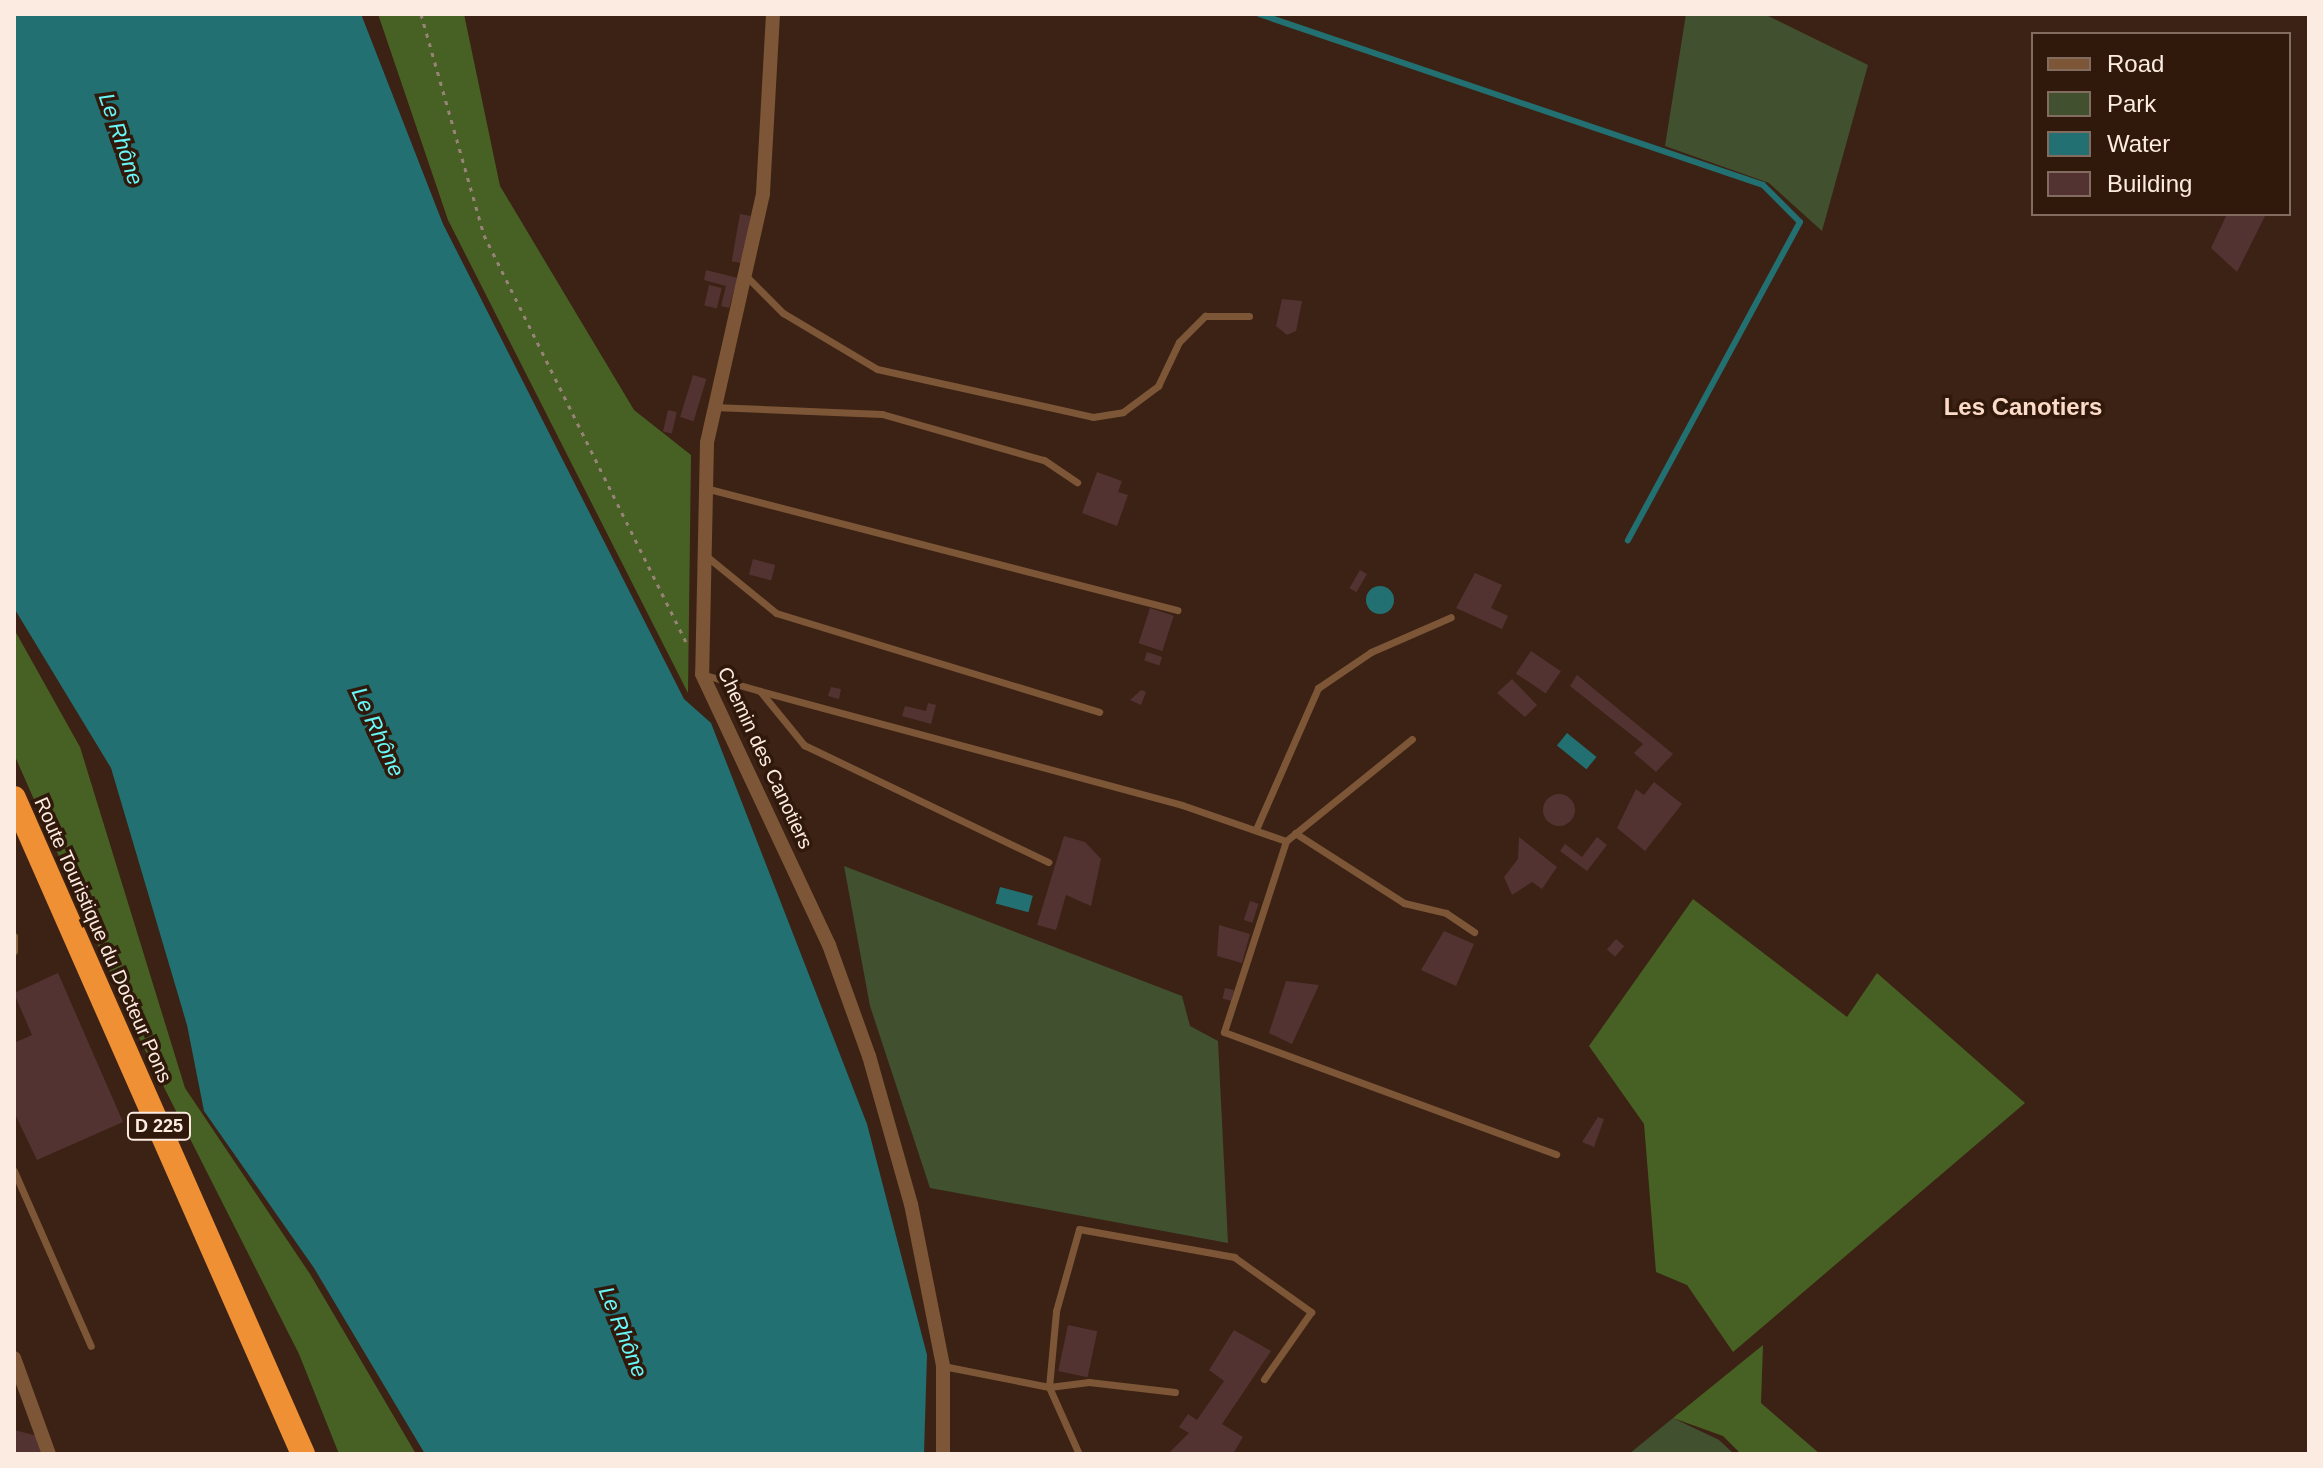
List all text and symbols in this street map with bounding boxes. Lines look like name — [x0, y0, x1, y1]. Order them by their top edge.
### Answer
legend — [2031, 32, 2291, 216]
text: Road — [2107, 50, 2164, 77]
water label: Le Rhône — [93, 90, 149, 188]
text: Park — [2107, 90, 2156, 117]
text: Water — [2107, 130, 2170, 157]
text: Building — [2107, 170, 2192, 197]
district label: Les Canotiers — [1944, 393, 2102, 421]
street label: Chemin des Canotiers — [712, 663, 818, 853]
water label: Le Rhône — [346, 683, 410, 781]
street label: Route Touristique du Docteur Pons — [29, 793, 177, 1087]
road number: D 225 — [125, 1112, 193, 1140]
water label: Le Rhône — [593, 1283, 653, 1381]

